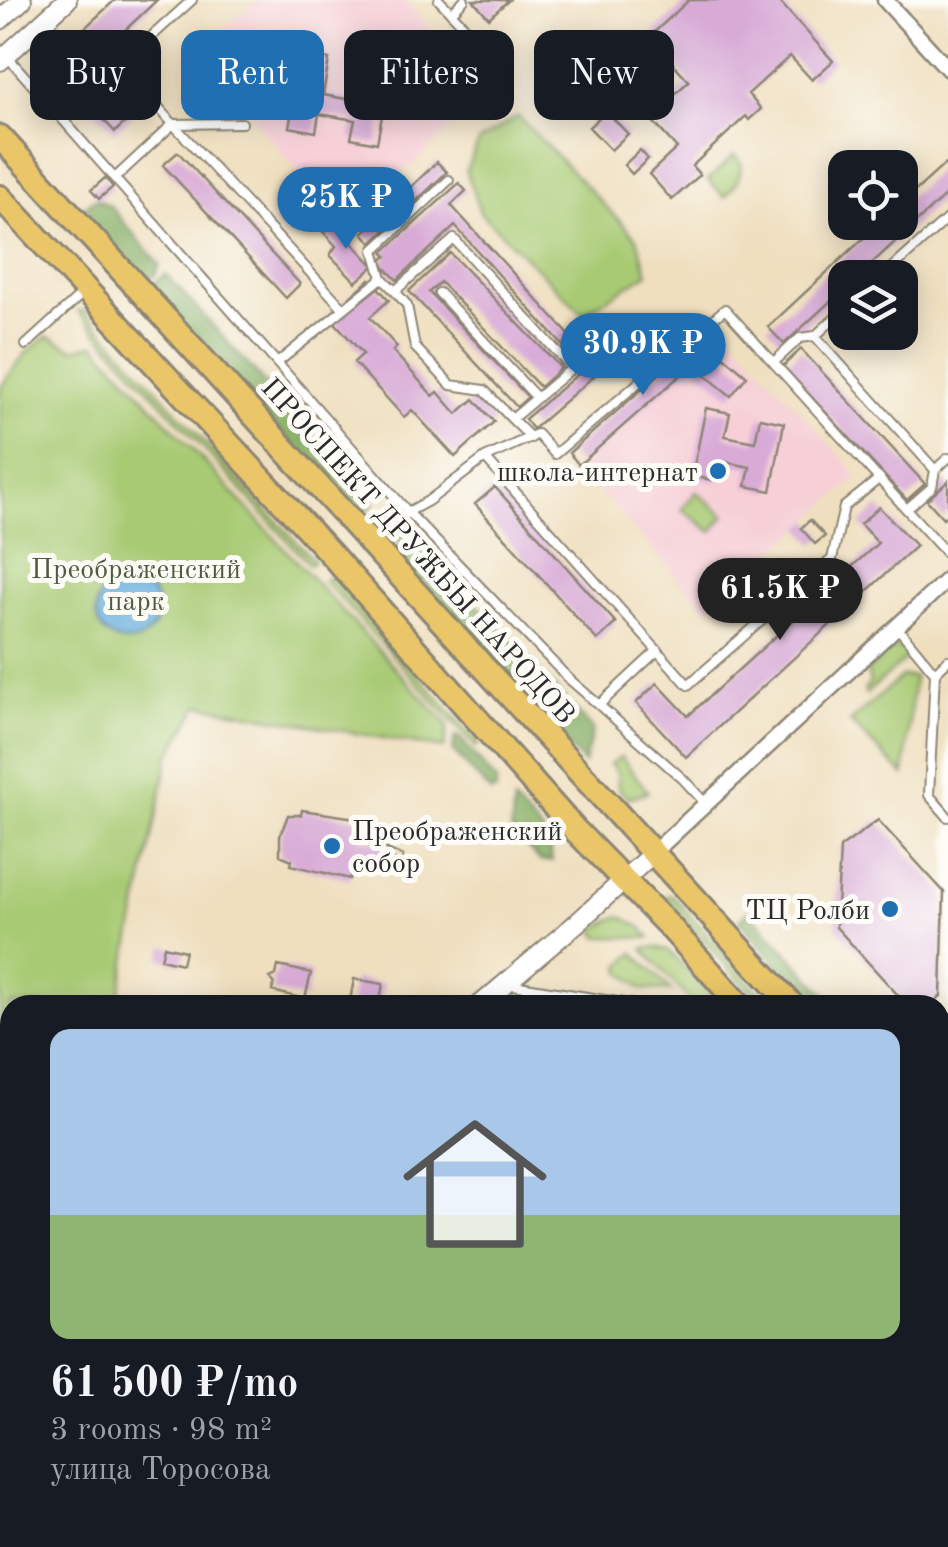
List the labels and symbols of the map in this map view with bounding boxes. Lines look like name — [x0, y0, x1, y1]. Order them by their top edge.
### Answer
pin: 25K ₽ — [276, 167, 416, 252]
pin: 30.9K ₽ — [551, 313, 735, 398]
street label: ПРОСПЕКТ ДРУЖБЫ НАРОДОВ — [255, 374, 579, 730]
place label: школа-интернат — [497, 460, 698, 488]
marker: школа-интернат — [707, 460, 729, 482]
park label: Преображенский парк — [31, 557, 241, 617]
pin: 61.5K ₽ — [688, 558, 872, 643]
place label: Преображенский собор — [352, 819, 562, 879]
marker: Преображенский собор — [321, 835, 343, 857]
place label: ТЦ Ролби — [745, 898, 870, 926]
marker: ТЦ Ролби — [879, 898, 901, 920]

